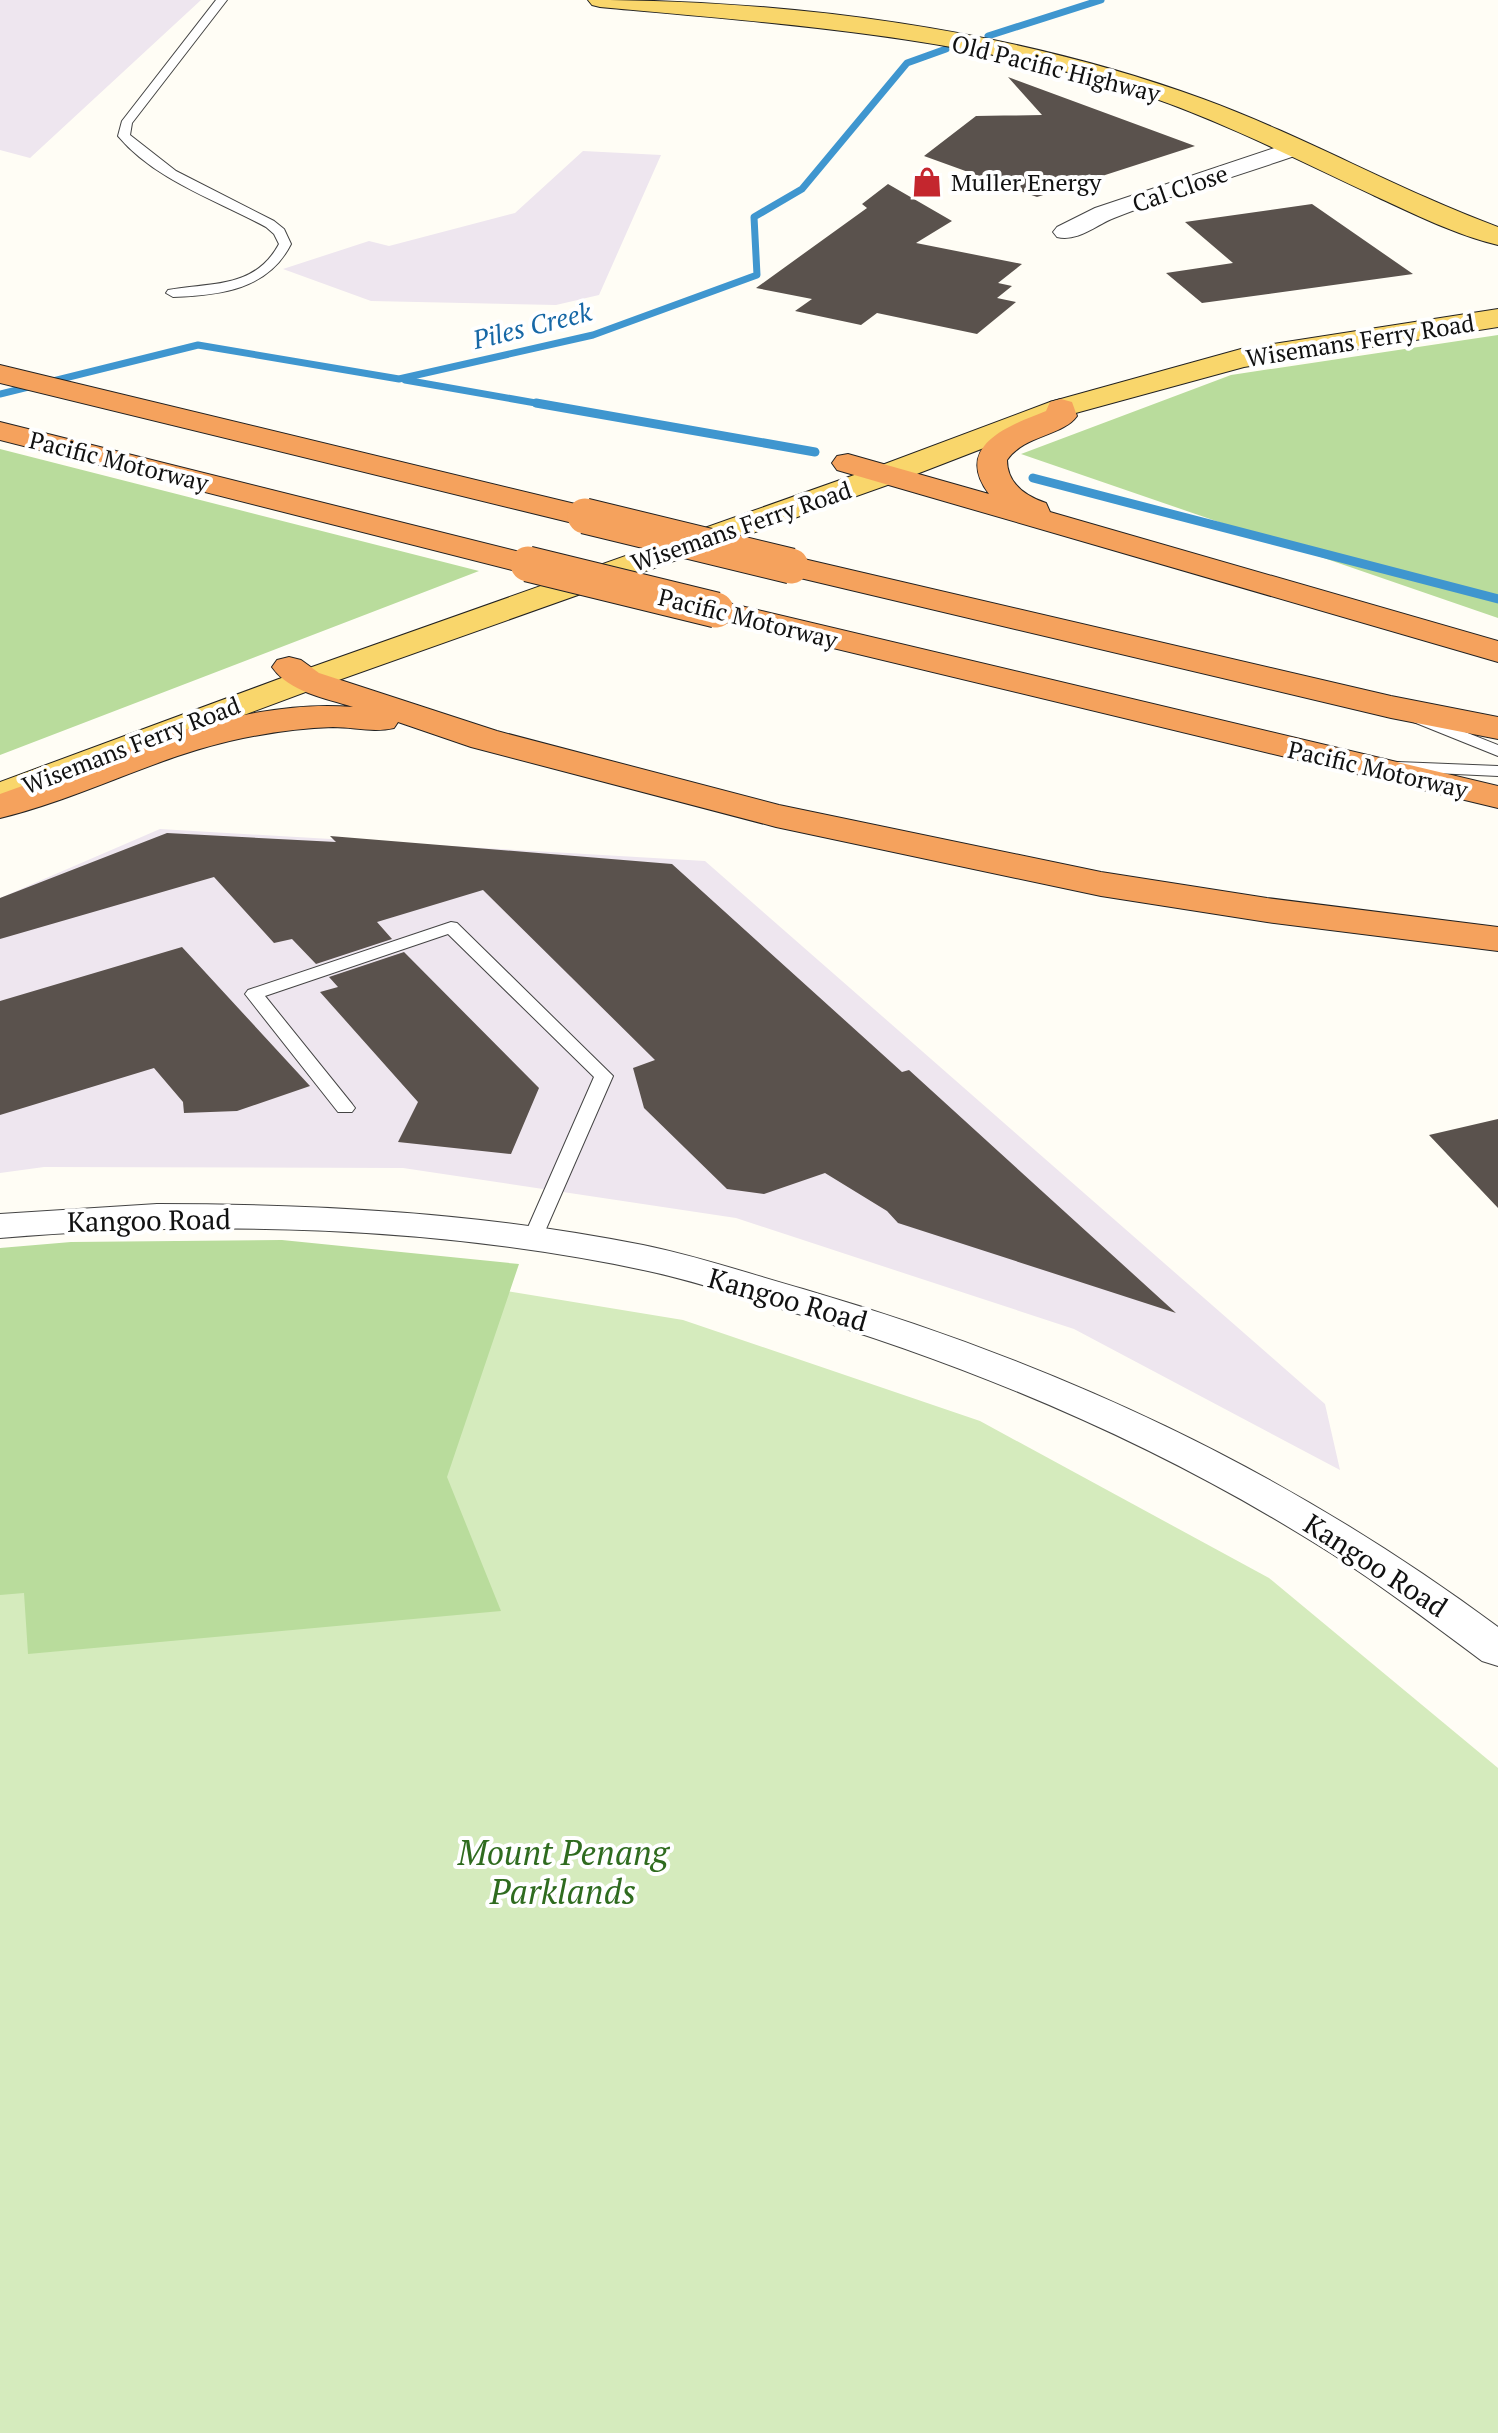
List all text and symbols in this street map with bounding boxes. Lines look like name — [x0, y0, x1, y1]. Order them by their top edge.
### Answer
street label: Old Pacific Highway — [949, 27, 1164, 110]
street label: Cal Close — [1128, 157, 1232, 219]
shop icon: Muller Energy — [910, 165, 944, 199]
place label: Muller Energy — [951, 166, 1102, 198]
water label: Piles Creek — [468, 294, 595, 356]
street label: Wisemans Ferry Road — [1243, 306, 1477, 374]
street label: Pacific Motorway — [26, 423, 213, 499]
street label: Wisemans Ferry Road — [627, 473, 855, 579]
street label: Pacific Motorway — [655, 580, 842, 656]
street label: Wisemans Ferry Road — [17, 689, 245, 801]
street label: Pacific Motorway — [1285, 733, 1472, 805]
street label: Kangoo Road — [67, 1200, 231, 1240]
street label: Kangoo Road — [704, 1259, 872, 1339]
street label: Kangoo Road — [1297, 1505, 1455, 1625]
park label: Mount Penang Parklands — [457, 1830, 671, 1914]

